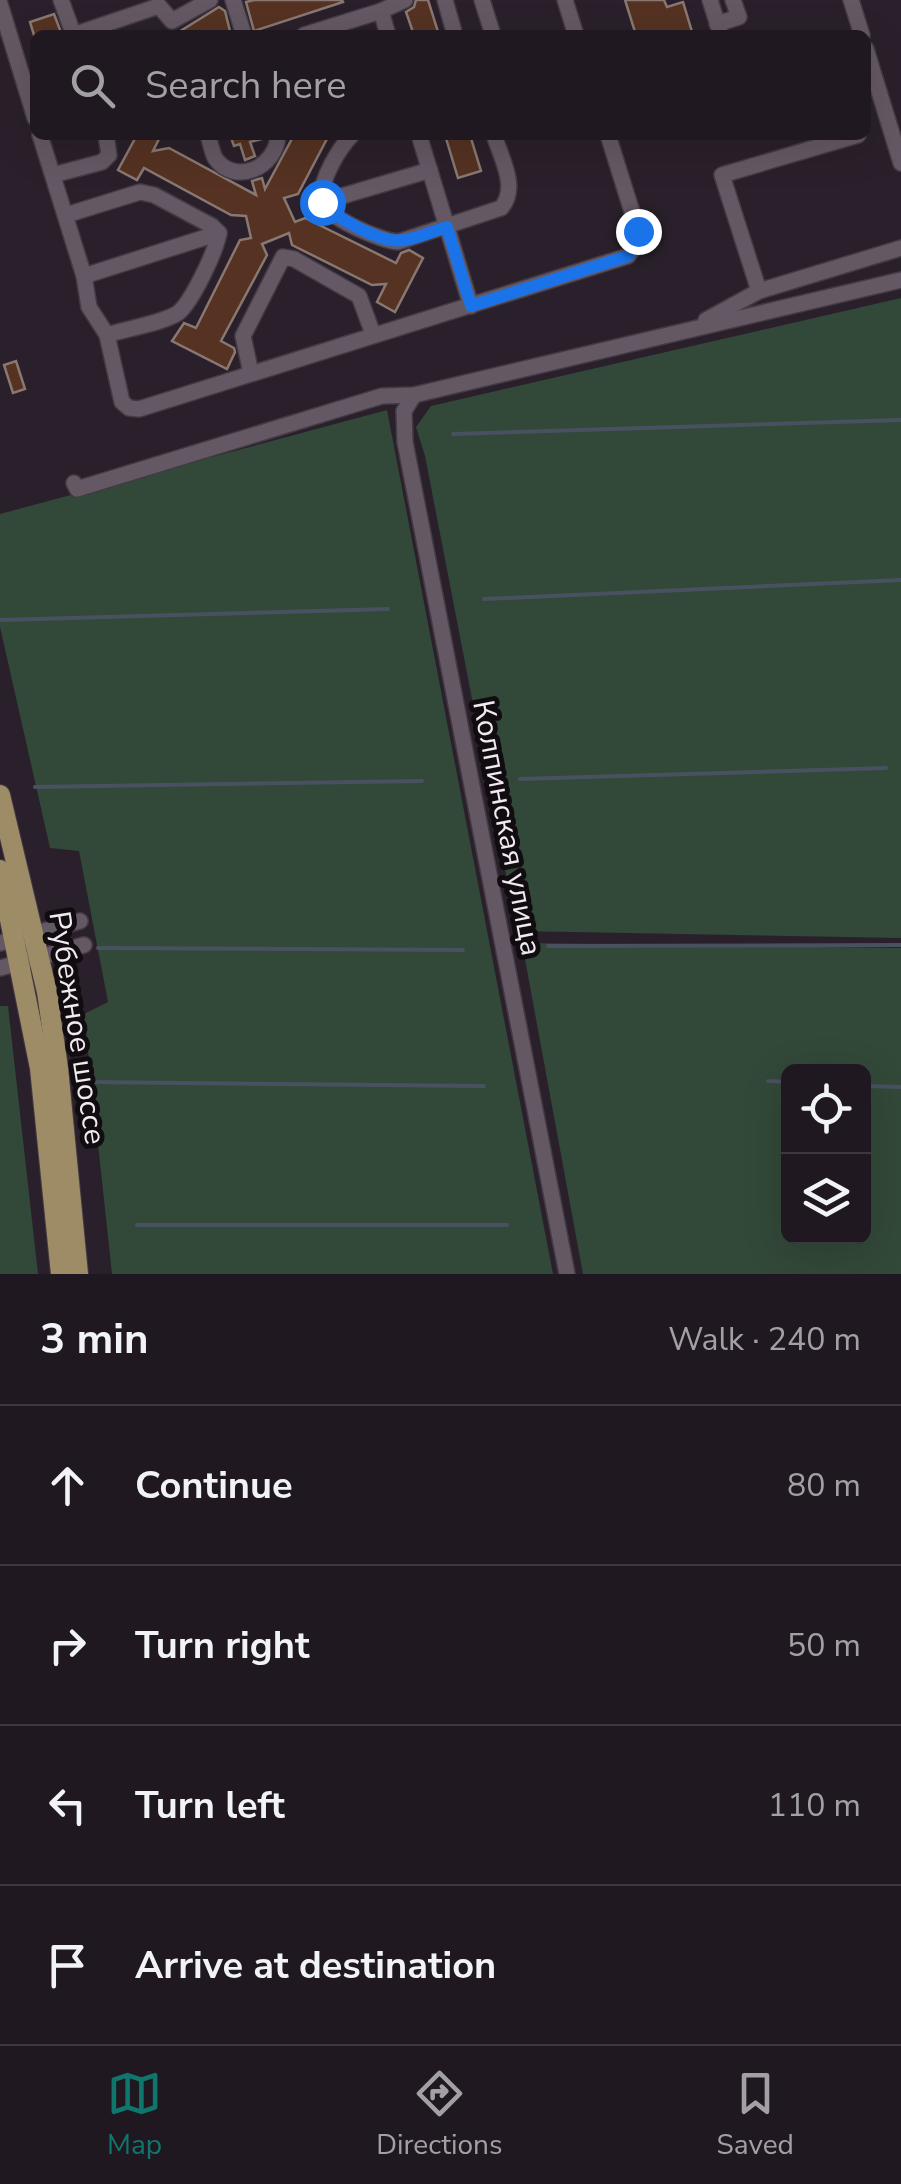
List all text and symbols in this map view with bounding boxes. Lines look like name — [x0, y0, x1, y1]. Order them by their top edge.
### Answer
search box — [30, 30, 871, 140]
icon: search — [65, 58, 120, 113]
text: Search here — [145, 60, 346, 111]
route start — [300, 180, 346, 226]
route end — [616, 209, 662, 255]
street label: Колпинская улица — [462, 697, 552, 959]
street label: Рубежное шоссе — [38, 908, 116, 1148]
map controls — [781, 1064, 871, 1244]
button: locate — [781, 1064, 871, 1154]
button: layers — [781, 1154, 871, 1244]
text: 3 min — [40, 1311, 149, 1368]
text: Walk · 240 m — [668, 1318, 861, 1361]
icon: ahead — [40, 1458, 95, 1513]
text: Continue — [135, 1460, 293, 1511]
text: 80 m — [787, 1464, 861, 1507]
icon: right — [40, 1618, 95, 1673]
text: Turn right — [135, 1620, 310, 1671]
text: 50 m — [787, 1624, 861, 1667]
icon: left — [40, 1778, 95, 1833]
text: Turn left — [135, 1780, 285, 1831]
text: 110 m — [768, 1784, 861, 1827]
icon: arrive — [40, 1938, 95, 1993]
text: Arrive at destination — [135, 1940, 496, 1991]
tab: Map — [107, 2066, 162, 2164]
tab: Directions — [376, 2066, 502, 2164]
tab: Saved — [717, 2066, 794, 2164]

